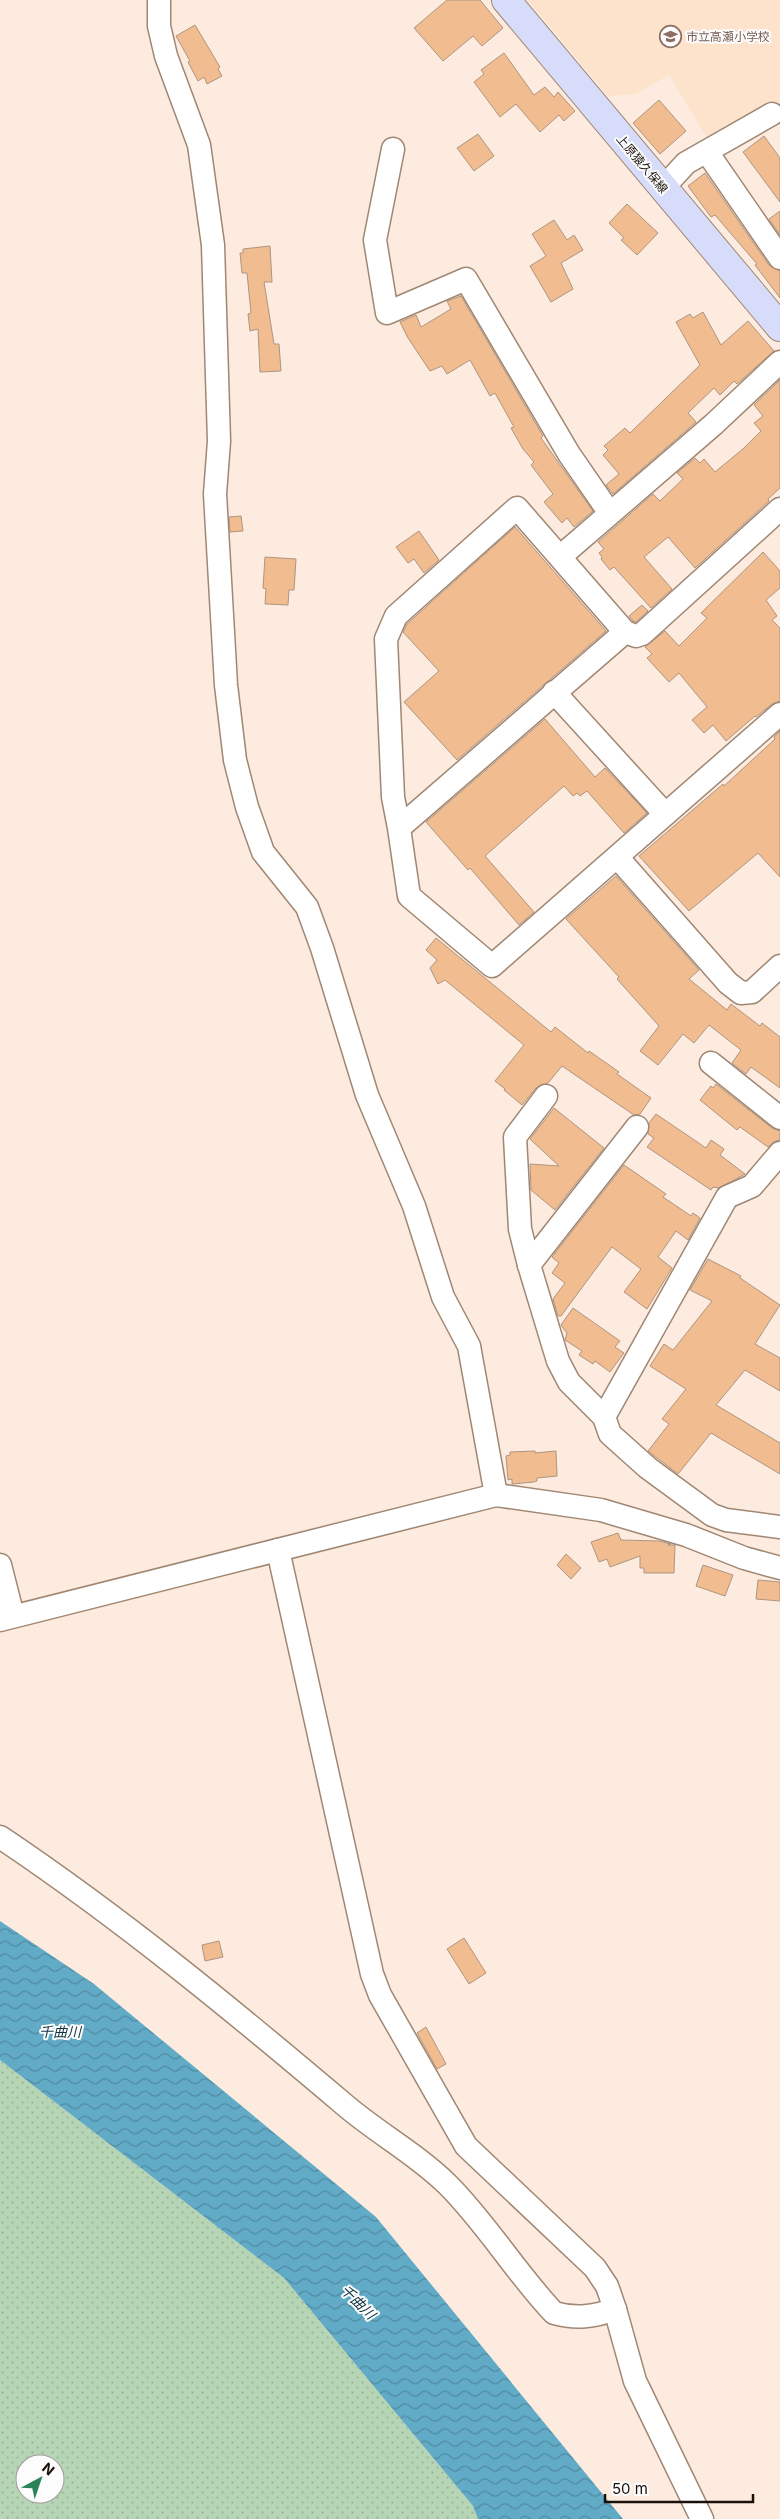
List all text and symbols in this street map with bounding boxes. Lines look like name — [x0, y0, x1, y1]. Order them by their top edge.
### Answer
school or university icon: 市立高瀬小学校 — [658, 25, 682, 49]
place label: 市立高瀬小学校 — [686, 29, 770, 44]
street label: 上原猿久保線 — [613, 131, 671, 196]
water label: 千曲川 — [39, 2023, 83, 2040]
water label: 千曲川 — [337, 2281, 381, 2324]
north arrow — [15, 2454, 65, 2504]
text: N — [39, 2459, 58, 2479]
scale bar — [605, 2472, 752, 2504]
text: 50 m — [612, 2479, 648, 2498]

